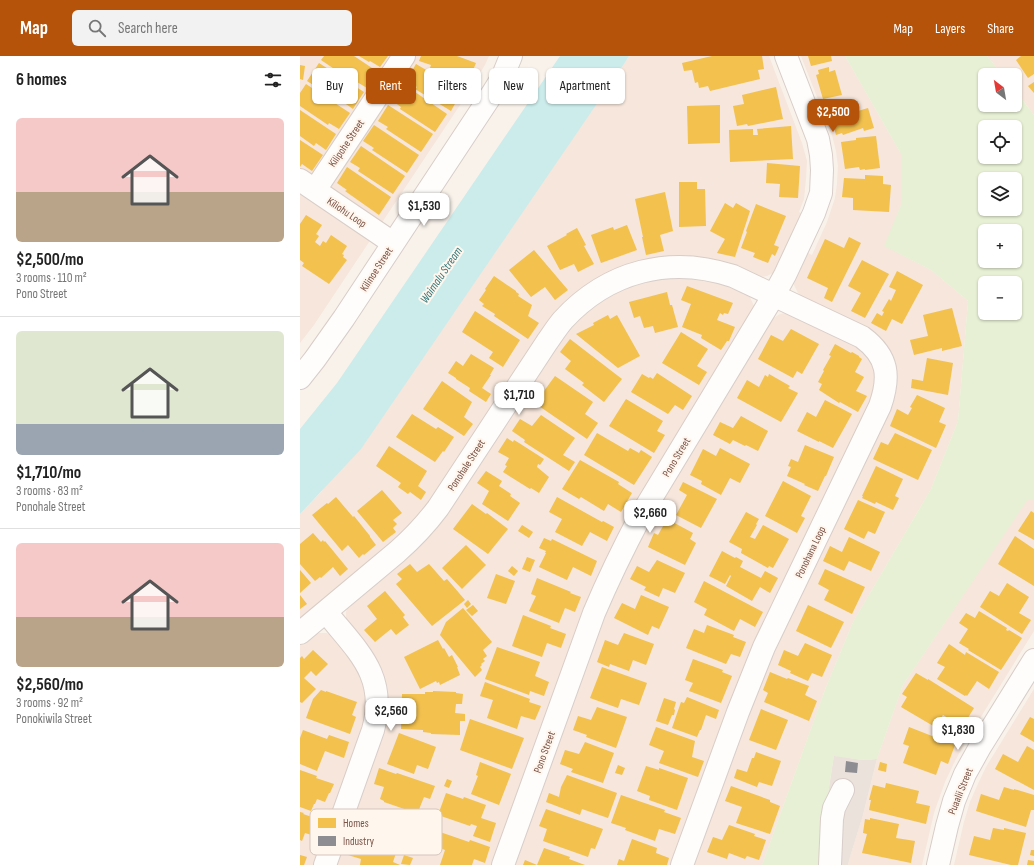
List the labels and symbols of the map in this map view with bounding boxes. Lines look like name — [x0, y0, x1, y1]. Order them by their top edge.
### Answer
north arrow — [978, 68, 1022, 112]
pin: $2,500 — [800, 99, 866, 133]
street label: Kilipohe Street — [326, 116, 367, 170]
pin: $1,530 — [391, 193, 457, 227]
street label: Kiliohu Loop — [325, 195, 369, 230]
street label: Kilinoe Street — [357, 244, 396, 294]
water label: Waimalu Stream — [417, 244, 466, 306]
pin: $1,710 — [486, 382, 552, 416]
street label: Pono Street — [660, 435, 694, 479]
street label: Ponohale Street — [445, 437, 488, 493]
pin: $2,660 — [617, 500, 683, 534]
street label: Ponohana Loop — [792, 524, 829, 580]
pin: $2,560 — [358, 698, 424, 732]
pin: $1,830 — [925, 717, 991, 751]
street label: Pono Street — [531, 729, 558, 775]
street label: Puaalii Street — [945, 765, 976, 816]
legend — [310, 809, 442, 855]
text: Homes — [343, 817, 369, 830]
text: Industry — [343, 835, 375, 848]

